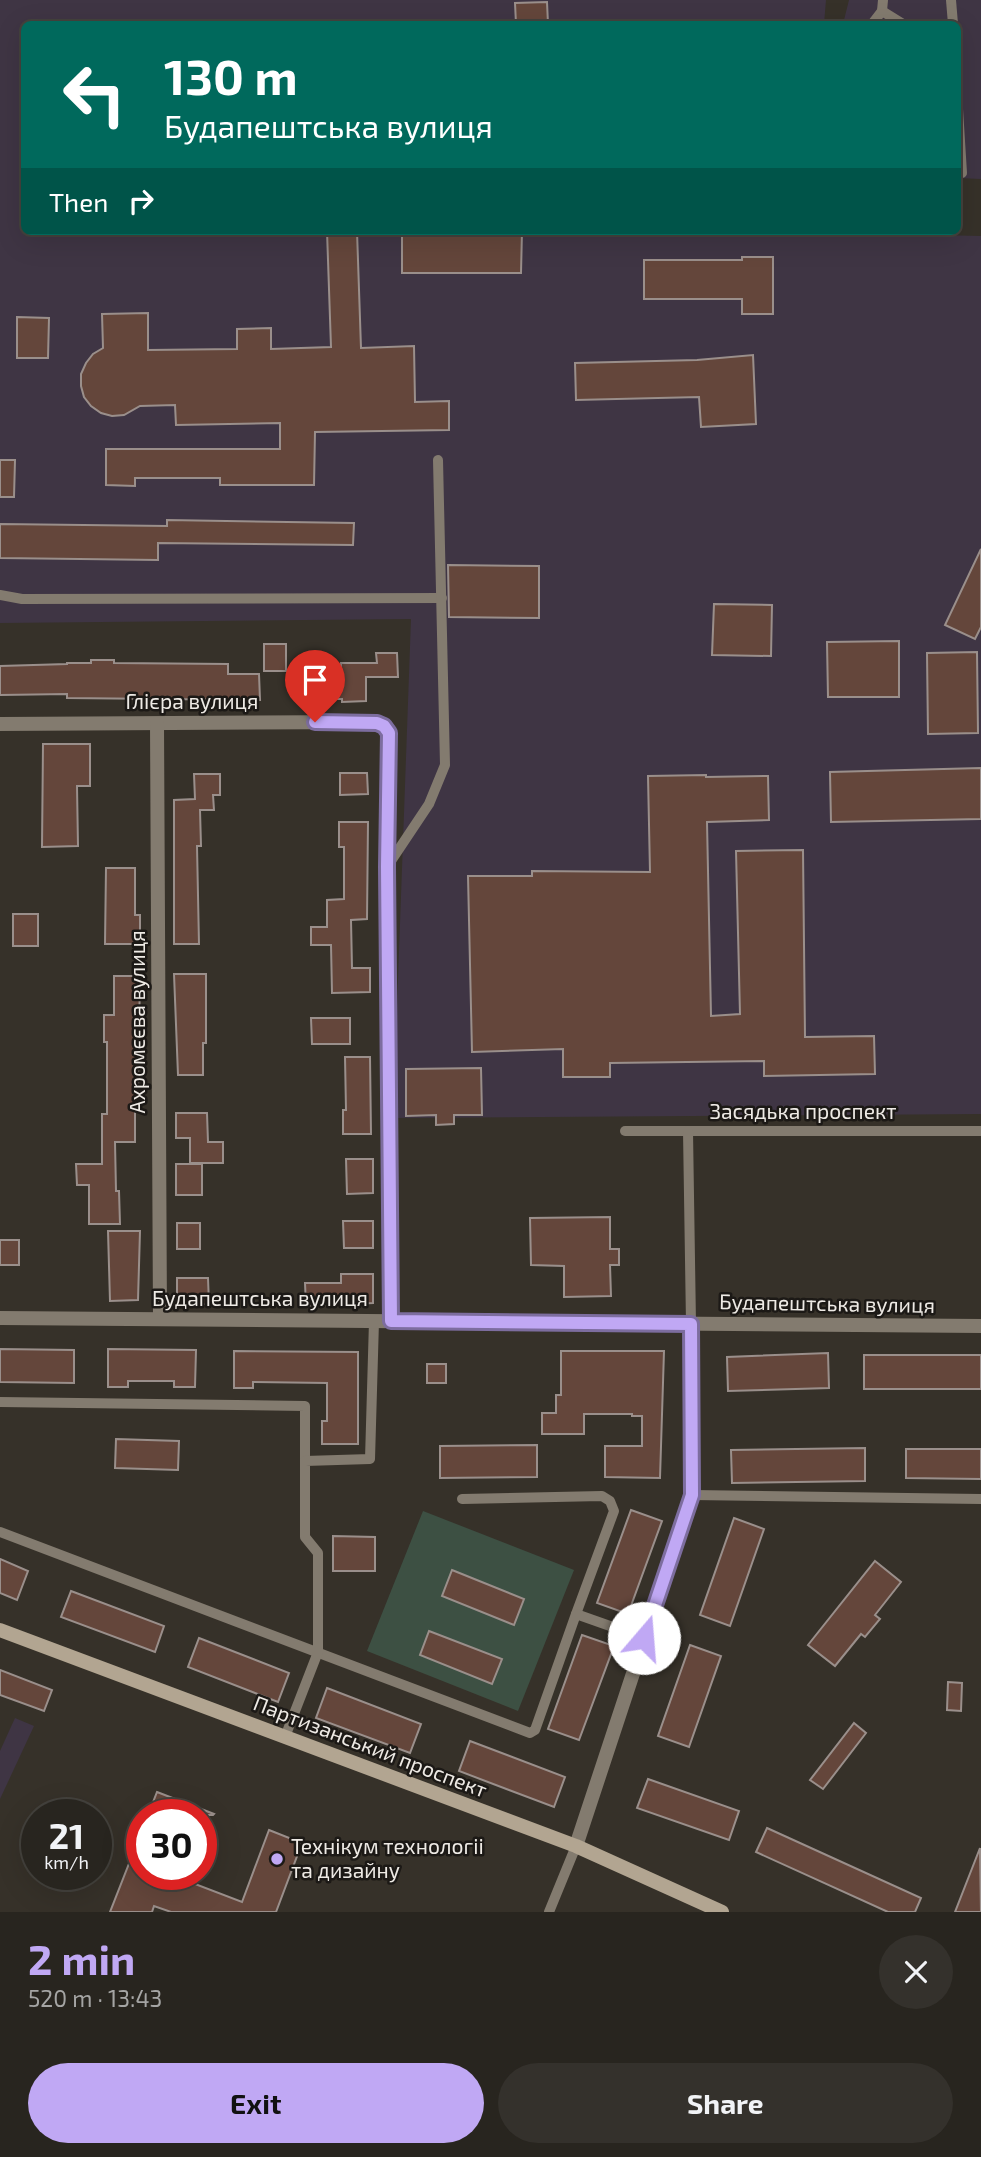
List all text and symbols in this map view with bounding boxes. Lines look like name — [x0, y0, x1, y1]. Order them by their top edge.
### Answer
text: 130 m — [164, 46, 298, 105]
icon: left — [49, 49, 140, 140]
text: Будапештська вулиця — [164, 106, 493, 144]
icon: right — [122, 182, 160, 220]
text: Then — [49, 186, 108, 217]
pin — [285, 650, 345, 722]
icon: arrive — [296, 661, 334, 699]
street label: Глієра вулиця — [126, 688, 258, 714]
street label: Ахромєєва вулиця — [124, 930, 150, 1114]
street label: Засядька проспект — [709, 1098, 897, 1123]
street label: Будапештська вулиця — [152, 1285, 368, 1311]
street label: Будапештська вулиця — [719, 1288, 935, 1318]
position arrow — [607, 1601, 681, 1675]
street label: Партизанський проспект — [250, 1689, 491, 1802]
speed limit sign: 30 — [126, 1799, 217, 1890]
text: 21 — [49, 1814, 84, 1856]
place label: Технікум технологіі та дизайну — [291, 1833, 484, 1883]
text: km/h — [44, 1851, 89, 1873]
marker: Технікум технологіі та дизайну — [269, 1851, 285, 1867]
text: 2 min — [28, 1933, 135, 1983]
button: close — [879, 1935, 953, 2009]
text: 520 m · 13:43 — [28, 1984, 162, 2012]
button: Exit — [28, 2063, 484, 2143]
button: Share — [498, 2063, 953, 2143]

